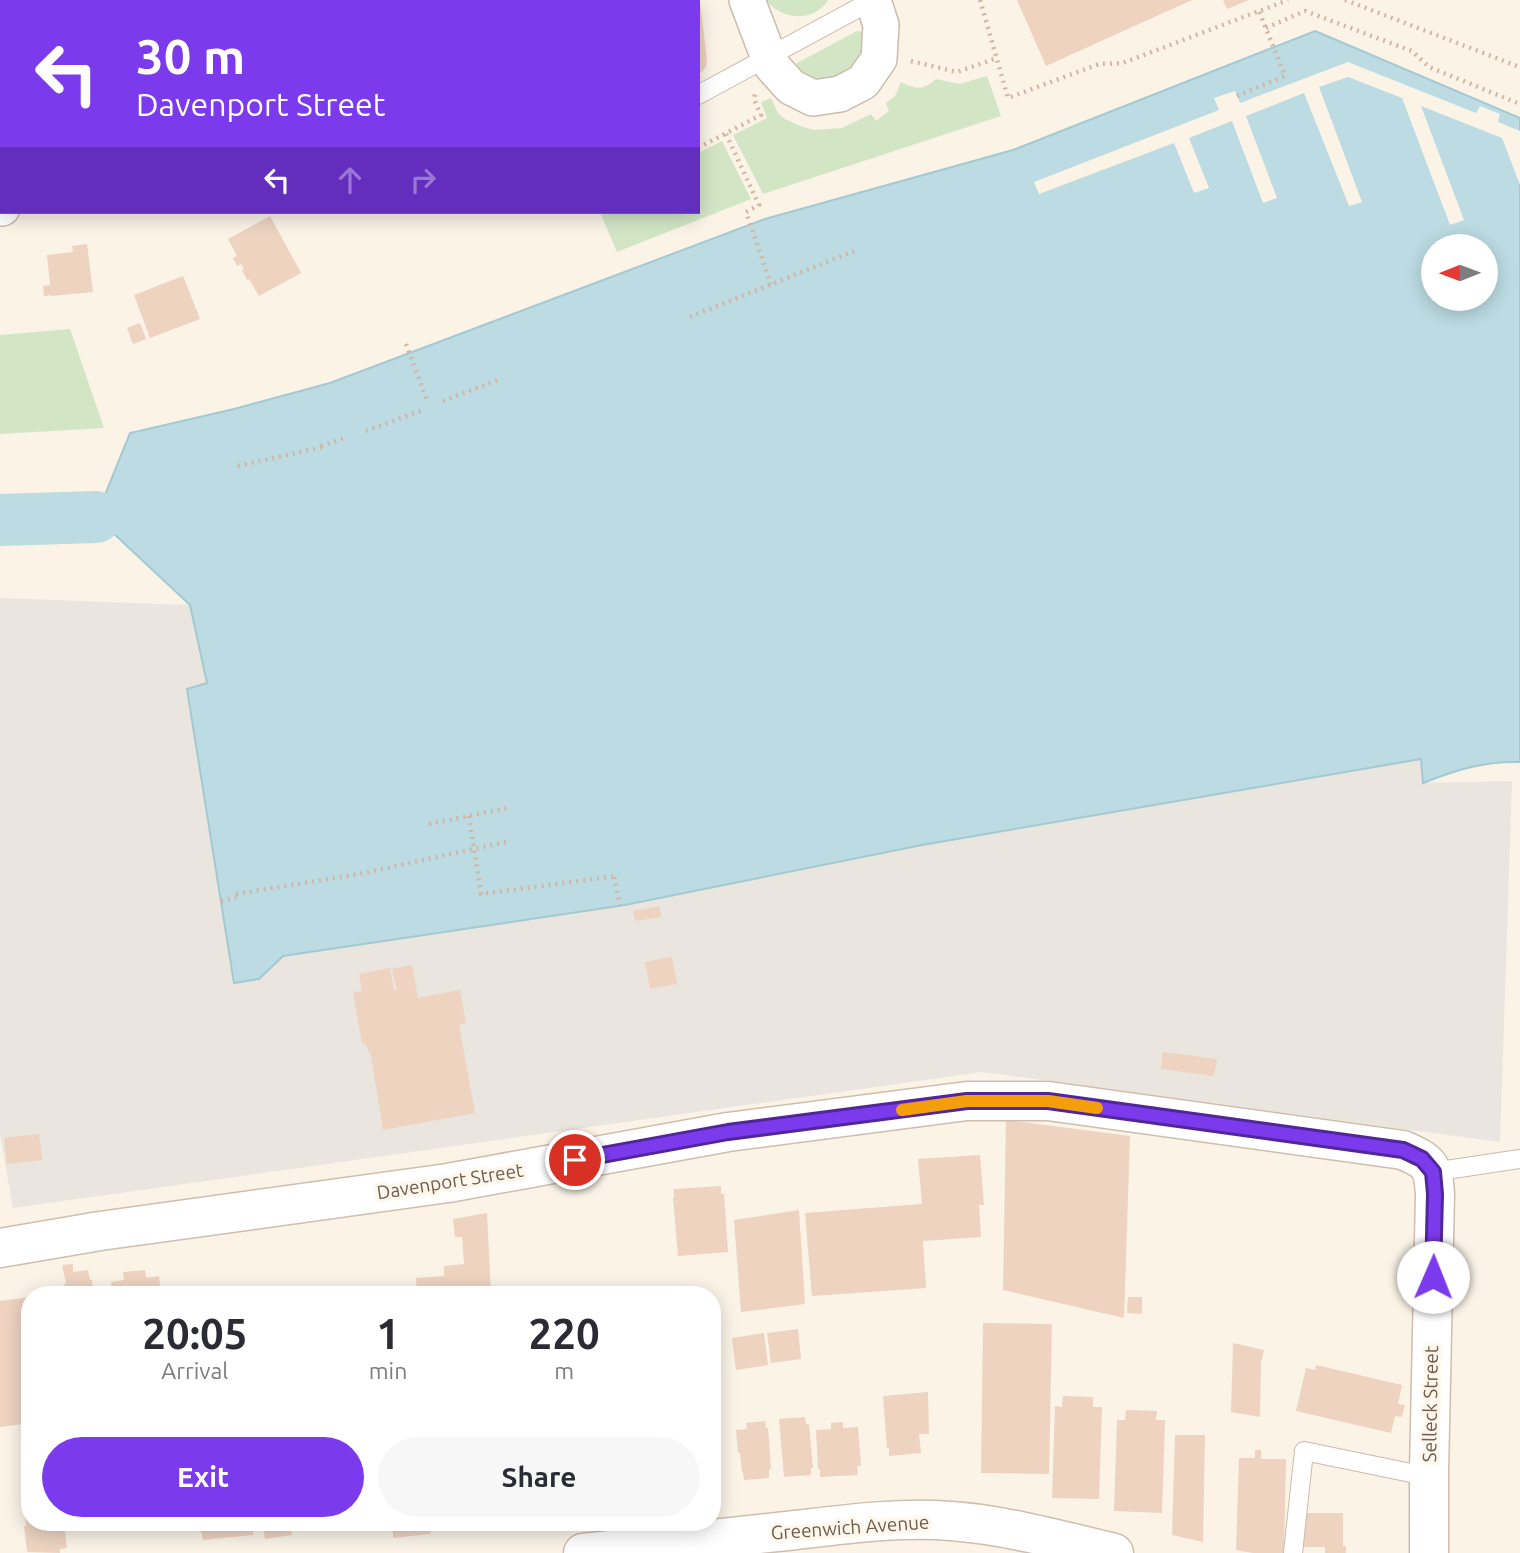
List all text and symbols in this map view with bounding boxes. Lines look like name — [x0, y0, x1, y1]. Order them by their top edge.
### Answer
icon: left — [21, 28, 112, 119]
text: 30 m — [136, 28, 245, 83]
text: Davenport Street — [136, 86, 385, 122]
icon: left — [258, 161, 296, 199]
icon: ahead — [331, 161, 369, 199]
icon: right — [404, 161, 442, 199]
north arrow — [1421, 234, 1498, 312]
map controls — [1421, 234, 1498, 311]
pin — [545, 1130, 605, 1190]
icon: arrive — [556, 1141, 594, 1179]
street label: Davenport Street — [375, 1158, 525, 1203]
position arrow — [1396, 1240, 1470, 1314]
text: 20:05 — [142, 1310, 247, 1357]
text: 1 — [376, 1310, 400, 1357]
text: 220 — [529, 1310, 600, 1357]
street label: Selleck Street — [1418, 1345, 1442, 1463]
text: Arrival — [161, 1358, 228, 1383]
text: min — [369, 1358, 407, 1383]
text: m — [554, 1358, 574, 1383]
button: Exit — [42, 1437, 364, 1517]
button: Share — [378, 1437, 700, 1517]
street label: Greenwich Avenue — [770, 1510, 930, 1544]

